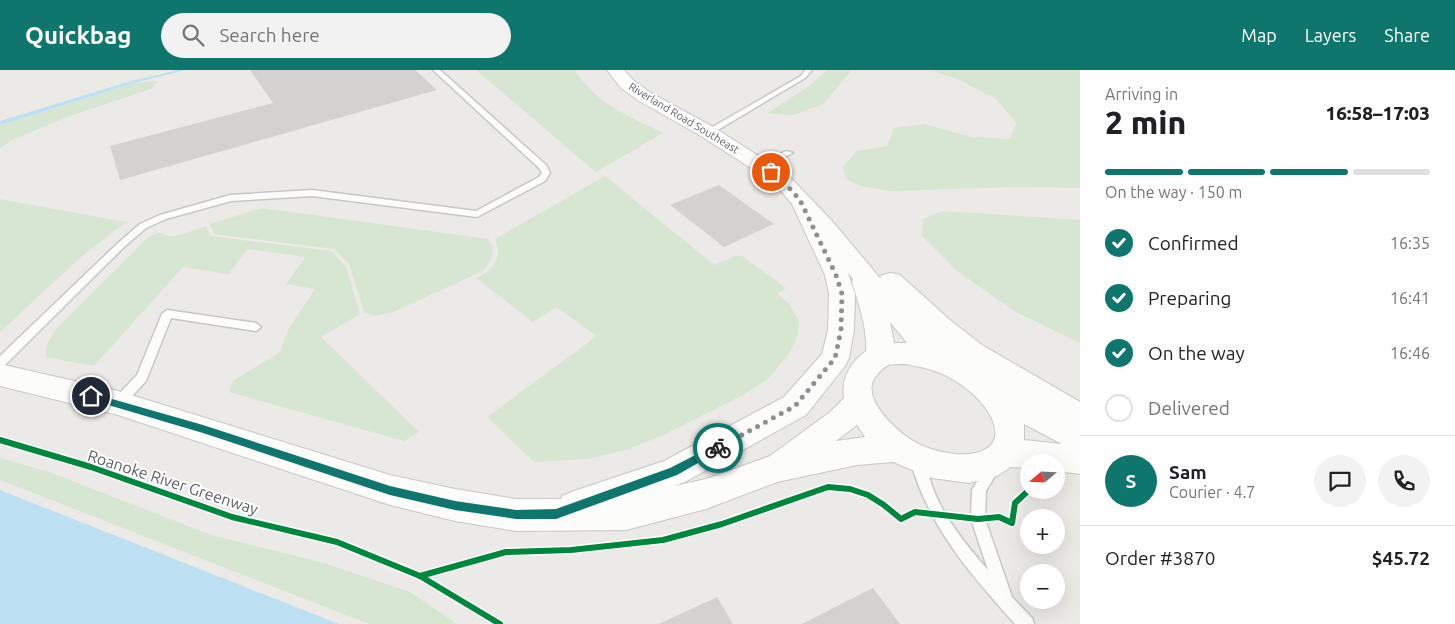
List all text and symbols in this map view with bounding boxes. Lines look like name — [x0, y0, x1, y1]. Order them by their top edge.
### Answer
search box — [161, 13, 511, 58]
icon: search — [179, 21, 207, 49]
text: Quickbag — [25, 22, 131, 49]
text: Search here — [219, 24, 320, 46]
text: Map — [1241, 25, 1277, 45]
text: Layers — [1305, 25, 1356, 45]
text: Share — [1384, 25, 1430, 45]
street label: Riverland Road Southeast — [627, 80, 742, 156]
text: Arriving in — [1105, 85, 1178, 103]
text: 16:58–17:03 — [1325, 102, 1430, 124]
text: 2 min — [1105, 104, 1186, 140]
pin — [750, 151, 792, 193]
icon: bag — [757, 158, 785, 186]
text: On the way · 150 m — [1105, 183, 1242, 201]
icon: check — [1105, 229, 1133, 257]
text: Confirmed — [1148, 232, 1239, 254]
text: 16:35 — [1390, 234, 1430, 252]
icon: check — [1105, 284, 1133, 312]
text: Preparing — [1148, 287, 1232, 309]
text: 16:41 — [1390, 289, 1430, 307]
icon: check — [1105, 339, 1133, 367]
text: On the way — [1148, 342, 1245, 364]
text: 16:46 — [1390, 344, 1430, 362]
pin — [70, 375, 112, 417]
icon: home — [77, 382, 105, 410]
text: Delivered — [1148, 397, 1230, 419]
courier — [693, 423, 743, 473]
icon: bike — [704, 434, 732, 462]
street label: Roanoke River Greenway — [85, 446, 261, 518]
north arrow — [1020, 454, 1065, 499]
map controls — [1020, 454, 1065, 609]
button: chat — [1314, 455, 1366, 507]
button: phone — [1378, 455, 1430, 507]
text: Sam — [1169, 461, 1207, 483]
text: S — [1126, 470, 1136, 492]
text: Courier · 4.7 — [1169, 483, 1255, 501]
button: + — [1020, 509, 1065, 554]
text: Order #3870 — [1105, 547, 1215, 569]
text: $45.72 — [1372, 547, 1430, 569]
button: − — [1020, 564, 1065, 609]

